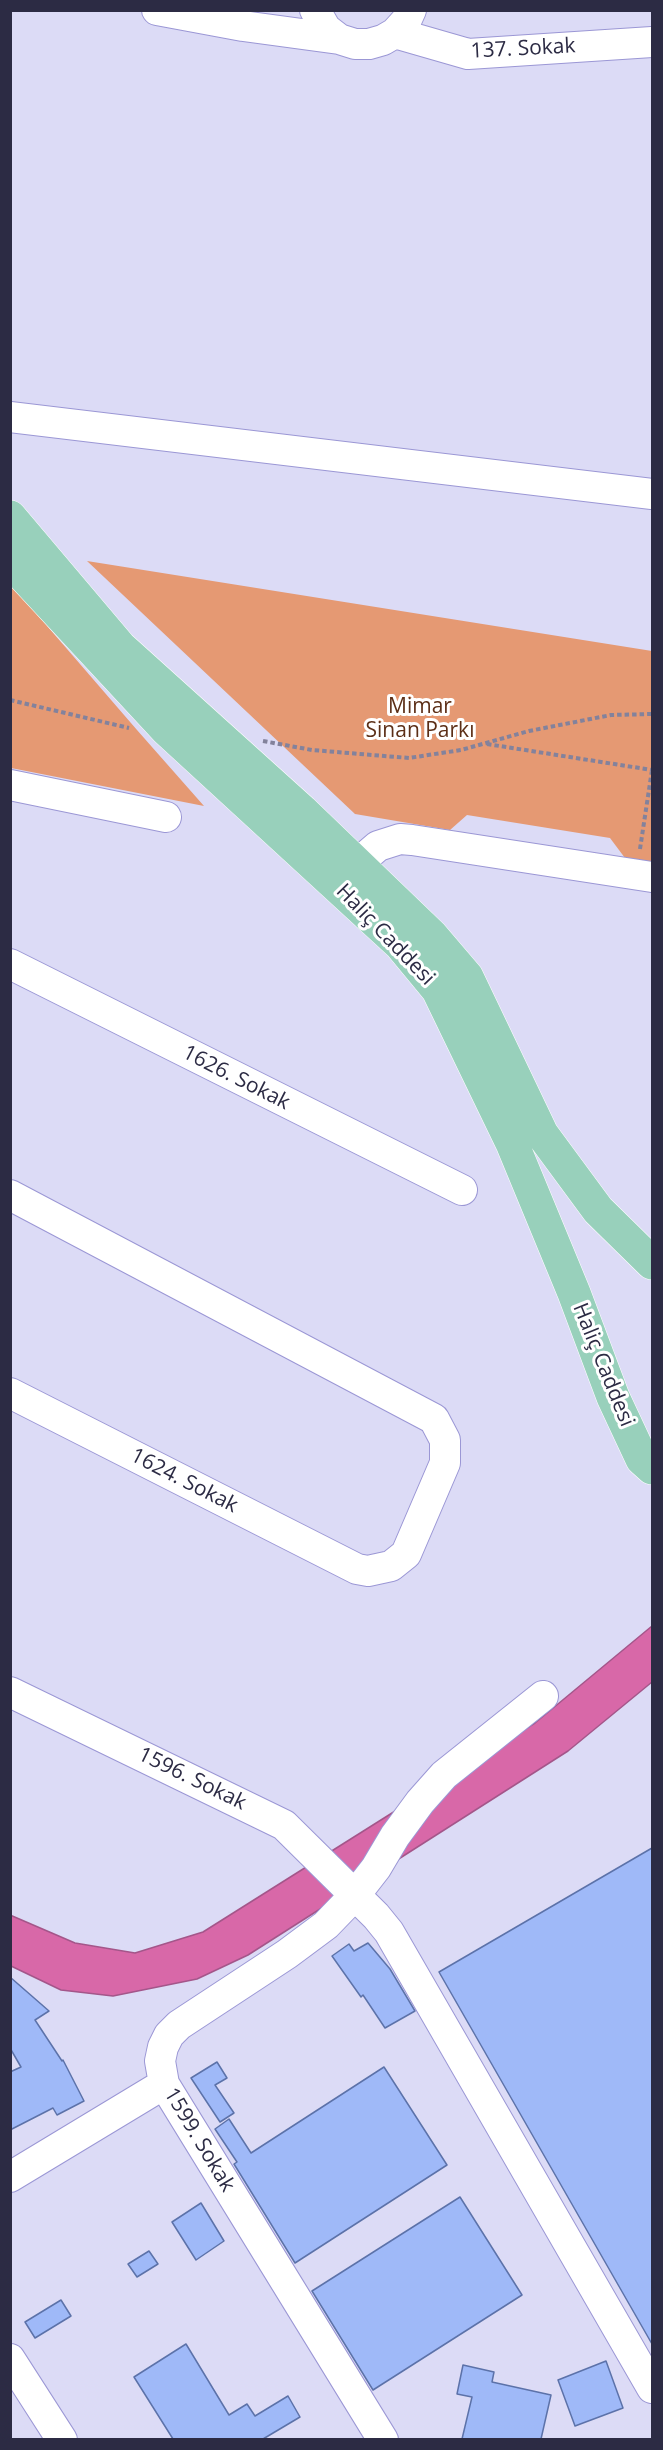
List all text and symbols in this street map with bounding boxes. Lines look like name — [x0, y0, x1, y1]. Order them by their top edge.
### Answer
street label: 137. Sokak — [470, 34, 576, 64]
park label: Mimar Sinan Parkı — [366, 694, 474, 744]
street label: Haliç Caddesi — [330, 879, 440, 991]
street label: 1626. Sokak — [178, 1040, 294, 1116]
street label: Haliç Caddesi — [567, 1300, 639, 1430]
street label: 1624. Sokak — [126, 1443, 242, 1519]
street label: 1596. Sokak — [134, 1742, 250, 1816]
street label: 1599. Sokak — [158, 2083, 240, 2197]

